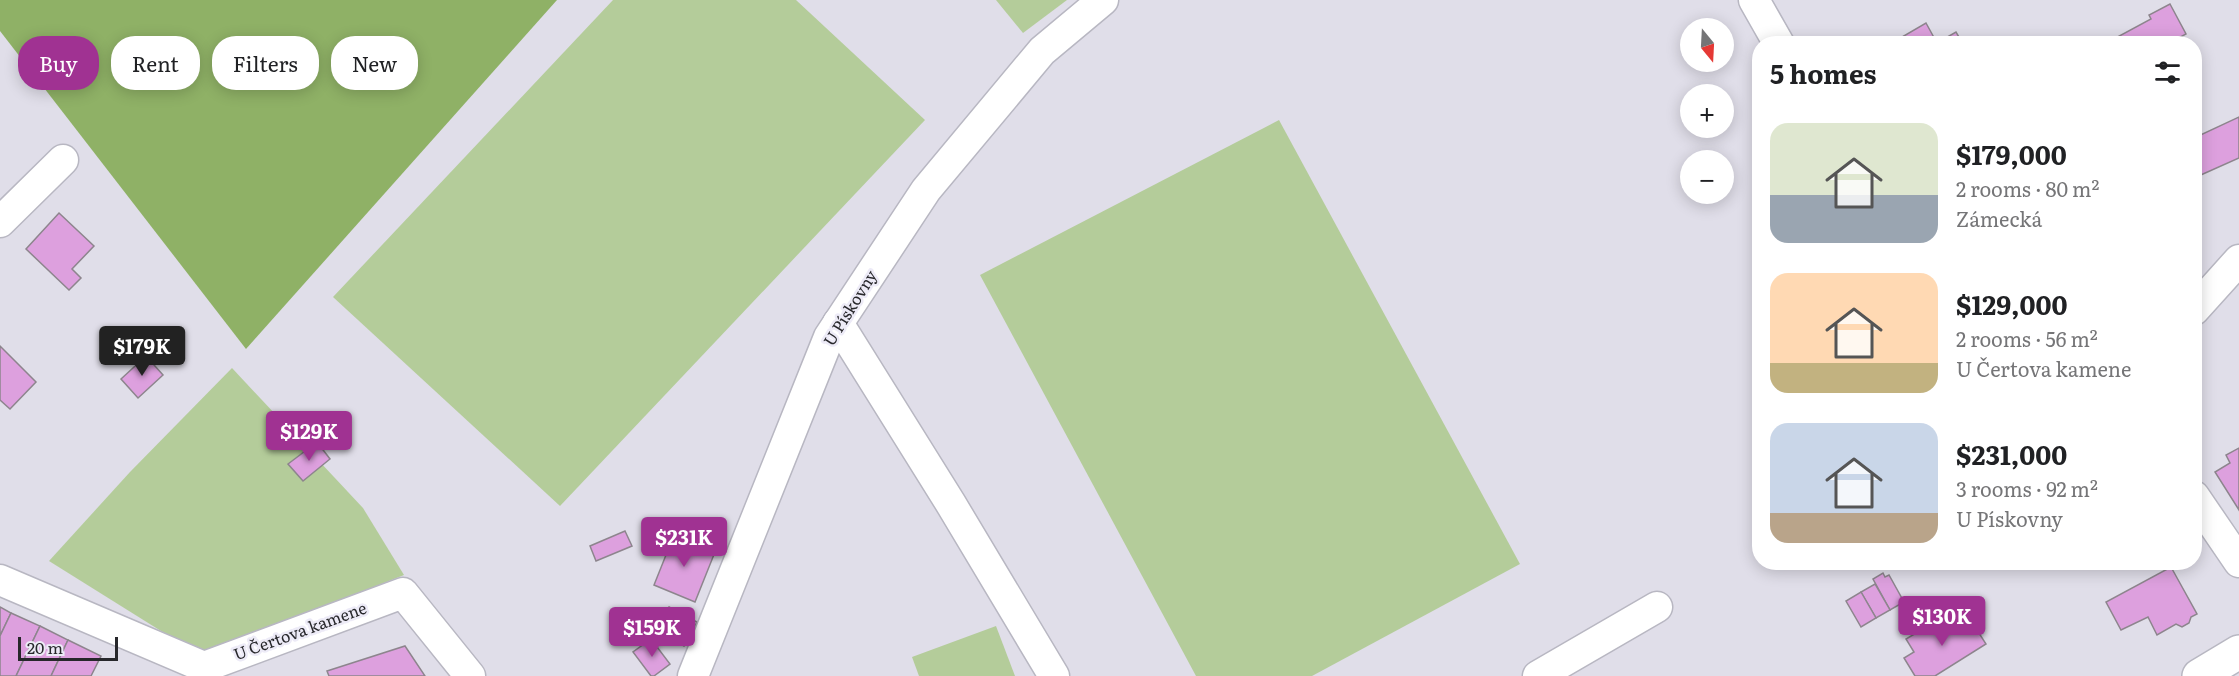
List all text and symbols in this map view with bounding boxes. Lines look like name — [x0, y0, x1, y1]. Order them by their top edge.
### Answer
north arrow — [1680, 18, 1734, 72]
map controls — [1680, 18, 1734, 204]
chip: Buy — [18, 36, 99, 90]
chip: Rent — [111, 36, 200, 90]
chip: Filters — [212, 36, 319, 90]
chip: New — [331, 36, 418, 90]
text: 5 homes — [1770, 53, 1876, 92]
icon: filters — [2151, 56, 2184, 89]
button: + — [1680, 84, 1734, 138]
text: $179,000 — [1956, 134, 2067, 173]
icon: home — [1818, 147, 1890, 219]
button: − — [1680, 150, 1734, 204]
text: 2 rooms · 80 m² — [1956, 173, 2099, 203]
text: Zámecká — [1956, 203, 2042, 233]
street label: U Pískovny — [816, 264, 882, 350]
text: $129,000 — [1956, 284, 2067, 323]
icon: home — [1818, 297, 1890, 369]
text: 2 rooms · 56 m² — [1956, 323, 2098, 353]
pin: $179K — [100, 326, 184, 377]
text: $179K — [113, 330, 171, 360]
text: U Čertova kamene — [1956, 353, 2131, 383]
pin: $129K — [267, 411, 351, 462]
text: $129K — [280, 415, 338, 445]
text: $231,000 — [1956, 434, 2067, 473]
icon: home — [1818, 447, 1890, 519]
text: 3 rooms · 92 m² — [1956, 473, 2098, 503]
text: U Pískovny — [1956, 503, 2063, 533]
pin: $231K — [642, 517, 726, 568]
text: $231K — [655, 521, 713, 551]
street label: U Čertova kamene — [230, 595, 370, 665]
pin: $130K — [1900, 596, 1984, 647]
text: $130K — [1912, 600, 1972, 630]
pin: $159K — [610, 607, 694, 658]
text: $159K — [623, 611, 681, 641]
scale bar — [18, 634, 118, 662]
text: 20 m — [27, 635, 63, 659]

